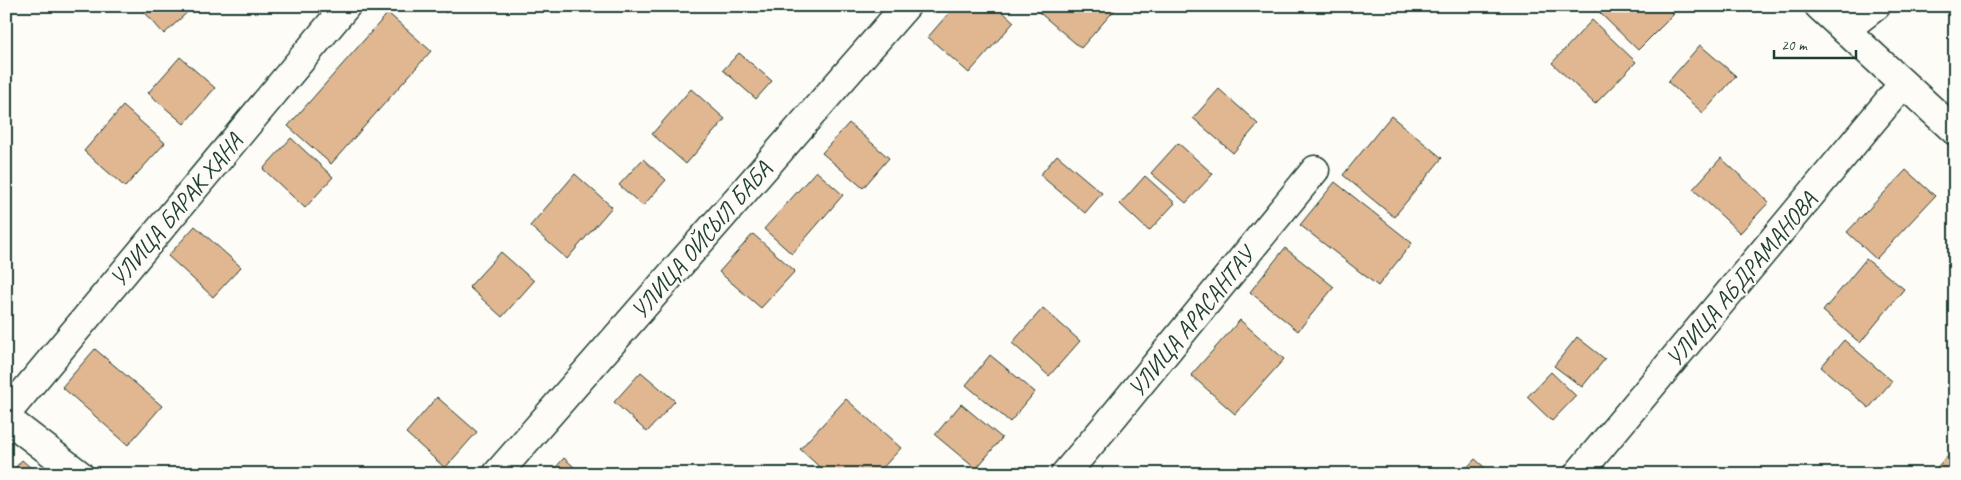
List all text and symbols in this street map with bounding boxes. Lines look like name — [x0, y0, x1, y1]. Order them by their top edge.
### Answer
scale bar — [1774, 28, 1856, 60]
text: 20 m — [1781, 36, 1808, 55]
street label: УЛИЦА БАРАК ХАНА — [103, 127, 249, 293]
street label: УЛИЦА ОЙСЫЛ БАБА — [624, 154, 778, 325]
street label: УЛИЦА АБДРАМАНОВА — [1659, 185, 1823, 372]
street label: УЛИЦА АРАСАНТАУ — [1121, 238, 1263, 403]

